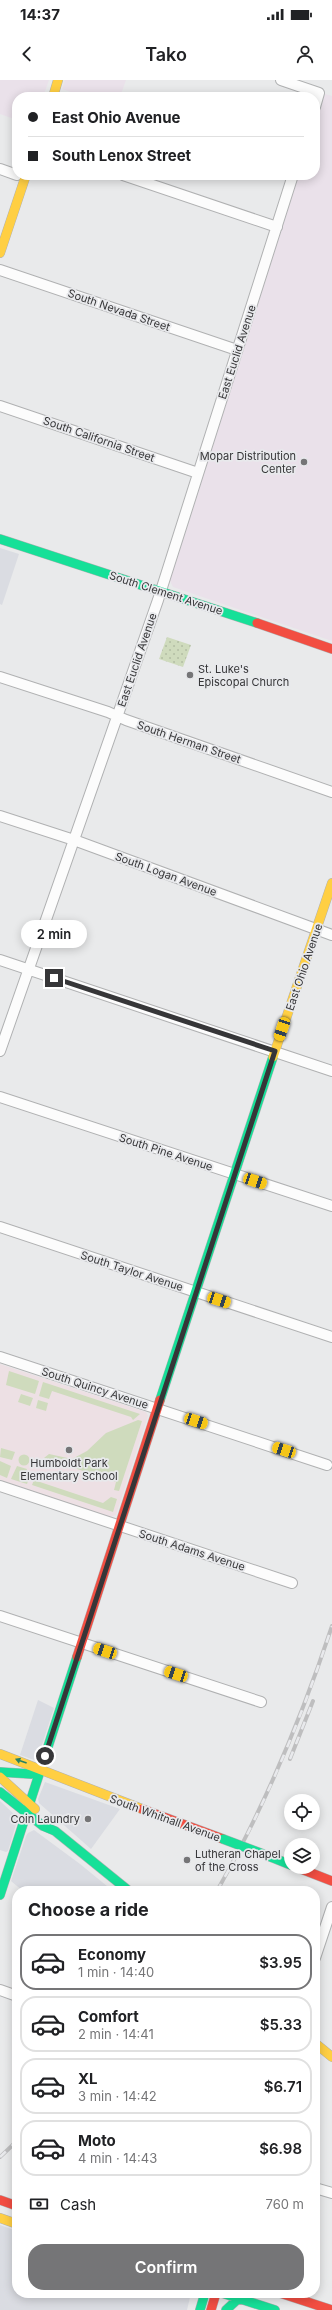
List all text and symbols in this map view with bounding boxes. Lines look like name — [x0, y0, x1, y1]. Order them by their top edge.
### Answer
text: 14:37 — [20, 5, 60, 24]
icon: back — [16, 43, 38, 65]
icon: person — [294, 43, 316, 65]
text: Tako — [145, 44, 187, 65]
text: East Ohio Avenue — [52, 108, 180, 127]
text: South Lenox Street — [52, 146, 191, 165]
street label: South Nevada Street — [66, 286, 172, 334]
street label: East Euclid Avenue — [215, 303, 259, 401]
street label: South California Street — [41, 413, 157, 465]
place label: Mopar Distribution Center — [200, 449, 296, 476]
marker: Mopar Distribution Center — [299, 457, 309, 467]
street label: South Clement Avenue — [108, 568, 224, 618]
street label: East Euclid Avenue — [114, 611, 160, 709]
place label: St. Luke's Episcopal Church — [198, 662, 289, 689]
marker: St. Luke's Episcopal Church — [185, 670, 195, 680]
street label: South Herman Street — [135, 718, 243, 766]
street label: South Logan Avenue — [113, 849, 219, 899]
callout: 2 min — [21, 920, 87, 948]
street label: East Ohio Avenue — [283, 922, 325, 1012]
text: 2 min — [37, 926, 71, 942]
route end — [45, 969, 63, 987]
car — [272, 1016, 292, 1042]
street label: South Pine Avenue — [117, 1130, 215, 1174]
car — [242, 1172, 268, 1190]
street label: South Taylor Avenue — [79, 1248, 185, 1294]
car — [206, 1291, 232, 1309]
street label: South Quincy Avenue — [40, 1364, 150, 1412]
car — [183, 1412, 209, 1430]
car — [271, 1441, 297, 1459]
marker: Humboldt Park Elementary School — [64, 1445, 74, 1455]
place label: Humboldt Park Elementary School — [20, 1456, 118, 1483]
street label: South Adams Avenue — [137, 1526, 247, 1574]
car — [92, 1642, 118, 1660]
car — [163, 1665, 189, 1683]
route start — [36, 1747, 54, 1765]
one-way arrow — [14, 1758, 26, 1764]
street label: South Whitnall Avenue — [108, 1791, 222, 1845]
map controls — [284, 1794, 320, 1874]
button: locate — [284, 1794, 320, 1830]
place label: Coin Laundry — [10, 1812, 80, 1826]
marker: Coin Laundry — [83, 1814, 93, 1824]
button: layers — [284, 1838, 320, 1874]
place label: Lutheran Chapel of the Cross — [195, 1847, 281, 1874]
marker: Lutheran Chapel of the Cross — [182, 1855, 192, 1865]
text: Choose a ride — [28, 1899, 149, 1920]
icon: car — [30, 1944, 66, 1980]
text: Economy — [78, 1945, 146, 1964]
text: $3.95 — [259, 1953, 302, 1972]
text: 1 min · 14:40 — [78, 1964, 154, 1980]
icon: car — [30, 2006, 66, 2042]
text: Comfort — [78, 2007, 139, 2026]
text: $5.33 — [260, 2015, 302, 2034]
text: 2 min · 14:41 — [78, 2026, 154, 2042]
icon: car — [30, 2068, 66, 2104]
text: XL — [78, 2069, 98, 2088]
text: $6.71 — [264, 2077, 302, 2096]
text: 3 min · 14:42 — [78, 2088, 157, 2104]
icon: car — [30, 2130, 66, 2166]
text: Moto — [78, 2131, 116, 2150]
text: $6.98 — [259, 2139, 302, 2158]
text: 4 min · 14:43 — [78, 2150, 157, 2166]
icon: cash — [28, 2193, 50, 2215]
text: Cash — [60, 2195, 96, 2214]
text: 760 m — [266, 2196, 304, 2212]
button: Confirm — [28, 2244, 304, 2290]

